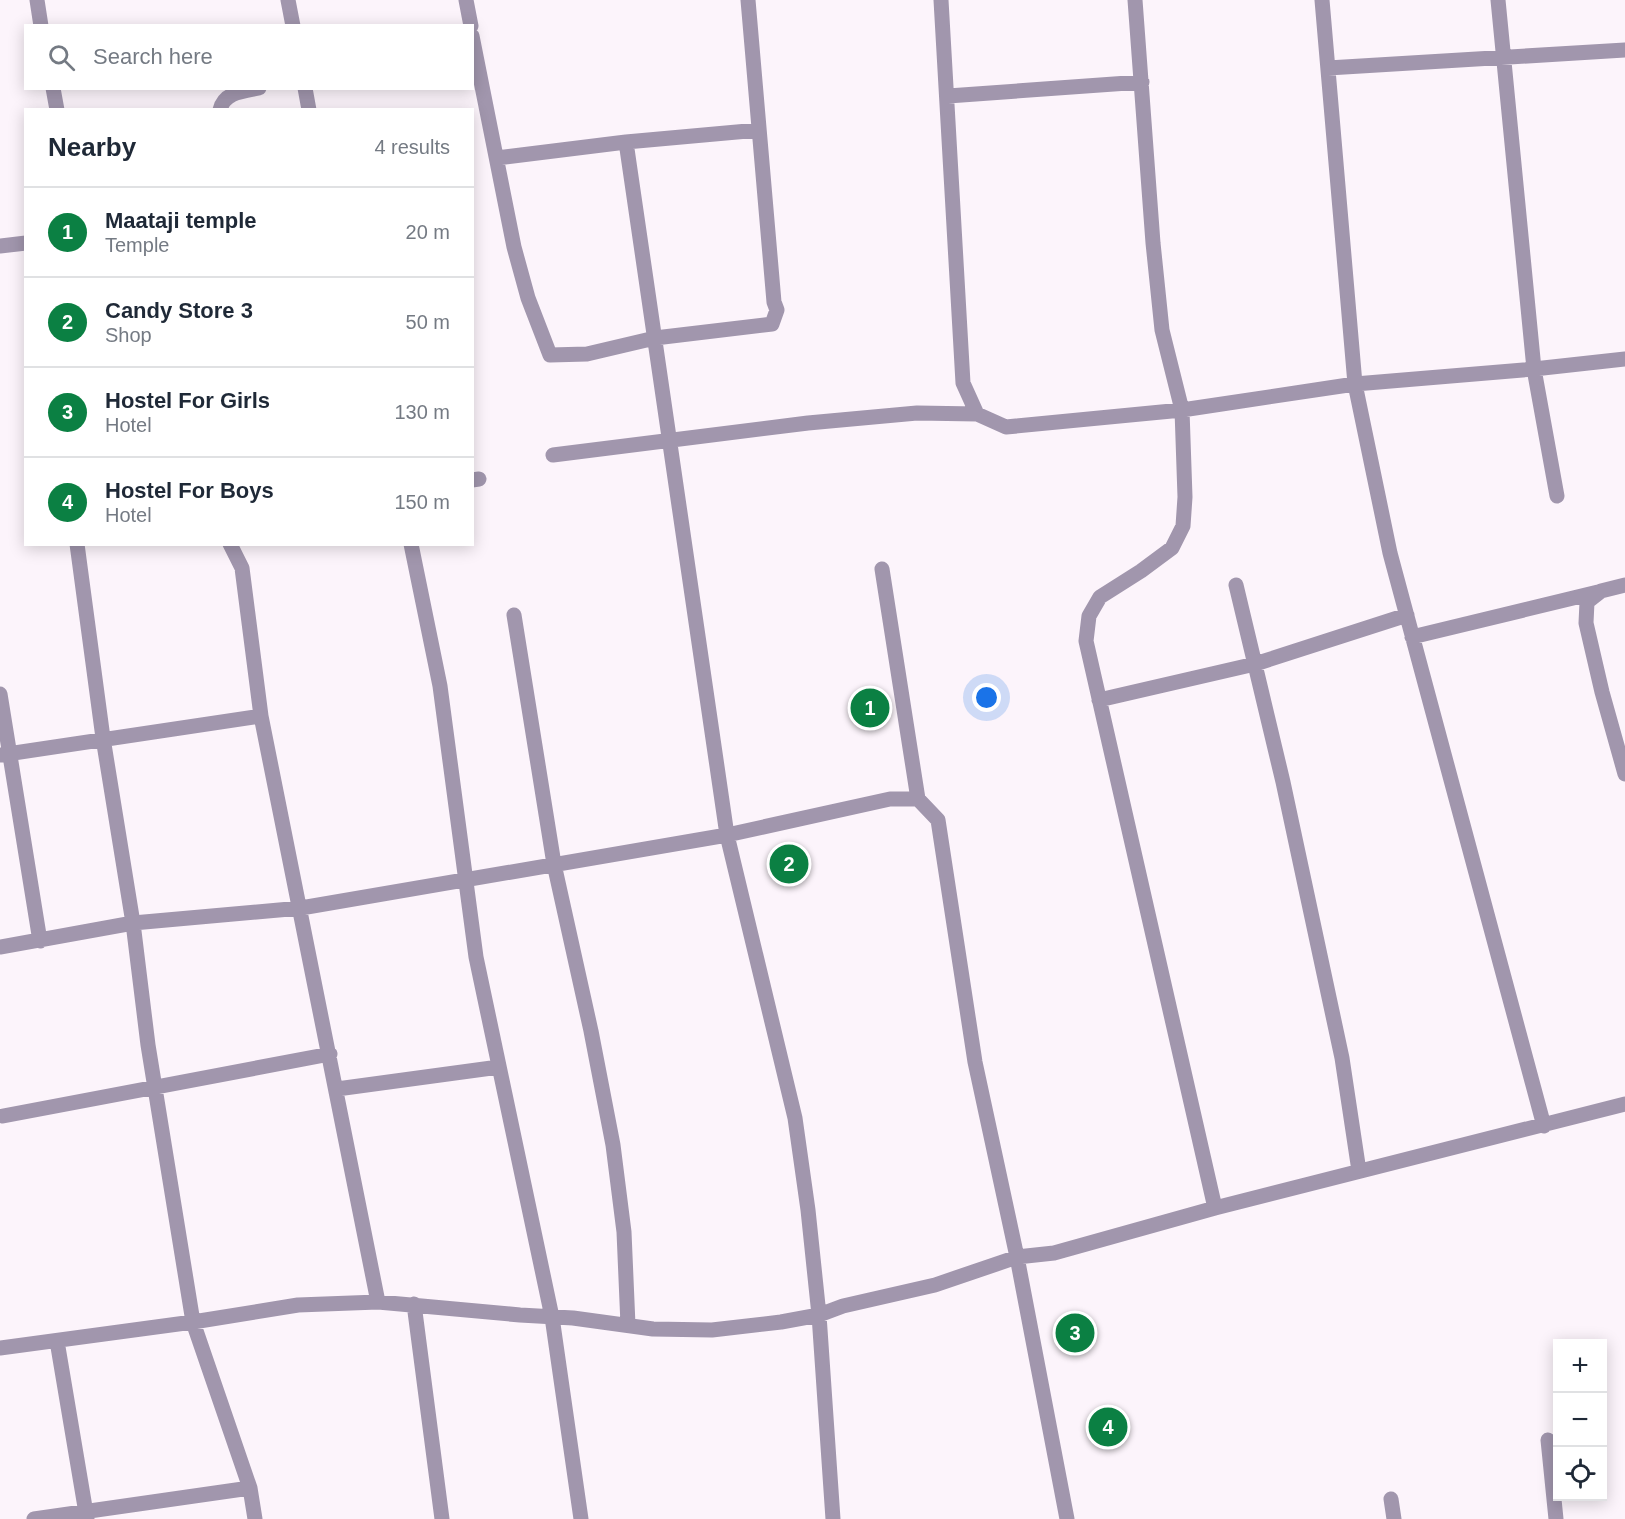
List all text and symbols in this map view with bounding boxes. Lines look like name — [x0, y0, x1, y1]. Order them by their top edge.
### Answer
search box — [24, 24, 474, 90]
icon: search — [45, 41, 78, 74]
text: Search here — [93, 44, 213, 69]
text: Nearby — [48, 132, 136, 162]
text: 4 results — [374, 136, 450, 158]
text: Maataji temple — [105, 208, 257, 233]
text: 1 — [62, 221, 73, 243]
text: 20 m — [406, 221, 450, 243]
text: Temple — [105, 234, 169, 256]
text: Candy Store 3 — [105, 298, 253, 323]
text: 2 — [62, 311, 73, 333]
text: 50 m — [406, 311, 450, 333]
text: Shop — [105, 324, 152, 346]
text: Hostel For Girls — [105, 388, 270, 413]
text: 3 — [62, 401, 73, 423]
text: 130 m — [394, 401, 450, 423]
text: Hotel — [105, 414, 152, 436]
text: Hostel For Boys — [105, 478, 274, 503]
text: 4 — [62, 491, 73, 513]
text: 150 m — [394, 491, 450, 513]
text: Hotel — [105, 504, 152, 526]
your location — [972, 683, 1001, 712]
pin: 1 — [850, 686, 890, 730]
pin: 2 — [770, 842, 808, 886]
pin: 3 — [1056, 1310, 1094, 1356]
map controls — [1553, 1339, 1607, 1501]
button: + — [1553, 1339, 1607, 1393]
button: − — [1553, 1393, 1607, 1447]
pin: 4 — [1088, 1404, 1128, 1450]
button: locate — [1553, 1447, 1607, 1501]

